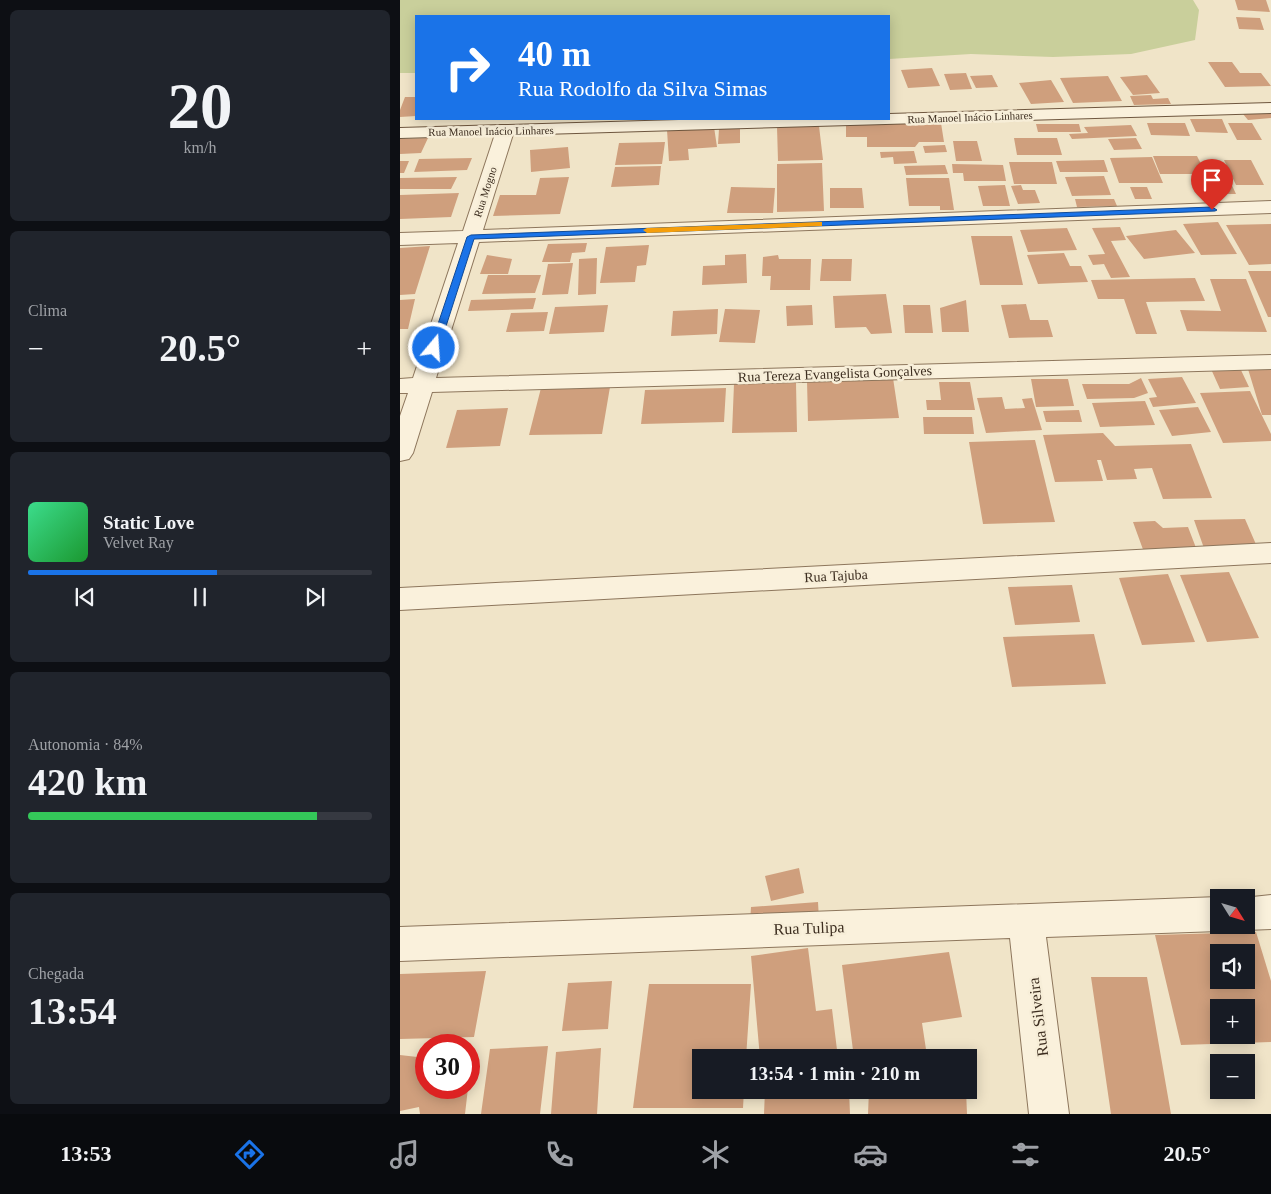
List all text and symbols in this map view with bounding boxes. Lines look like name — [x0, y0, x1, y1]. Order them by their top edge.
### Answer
icon: right — [435, 35, 500, 100]
text: 40 m — [518, 35, 591, 74]
text: 20 — [168, 70, 233, 142]
text: Rua Rodolfo da Silva Simas — [518, 76, 767, 101]
street label: Rua Manoel Inácio Linhares — [907, 109, 1033, 125]
street label: Rua Manoel Inácio Linhares — [428, 124, 554, 138]
text: km/h — [184, 139, 216, 156]
pin — [1191, 159, 1233, 210]
street label: Rua Mogno — [471, 165, 499, 219]
icon: arrive — [1198, 166, 1226, 194]
text: Clima — [28, 302, 67, 319]
position arrow — [407, 321, 459, 373]
text: 20.5° — [159, 327, 241, 369]
text: − — [28, 333, 44, 364]
text: + — [356, 333, 372, 364]
street label: Rua Tereza Evangelista Gonçalves — [738, 363, 932, 385]
text: Static Love — [103, 512, 194, 533]
text: Velvet Ray — [103, 534, 174, 551]
street label: Rua Tajuba — [804, 567, 869, 585]
icon: previous — [71, 583, 99, 611]
icon: pause — [186, 583, 214, 611]
icon: next — [301, 583, 329, 611]
text: Autonomia · 84% — [28, 736, 143, 753]
text: 420 km — [28, 761, 147, 803]
north arrow — [1210, 889, 1255, 934]
map controls — [1210, 889, 1255, 1099]
street label: Rua Tulipa — [773, 918, 845, 939]
button: sound — [1210, 944, 1255, 989]
text: Chegada — [28, 965, 84, 982]
street label: Rua Silveira — [1025, 976, 1051, 1058]
text: 13:54 — [28, 990, 117, 1032]
button: + — [1210, 999, 1255, 1044]
speed limit sign: 30 — [415, 1034, 480, 1099]
button: − — [1210, 1054, 1255, 1099]
text: 13:54 · 1 min · 210 m — [749, 1063, 920, 1084]
icon: directions — [232, 1137, 267, 1172]
icon: music — [387, 1137, 422, 1172]
icon: phone — [542, 1137, 577, 1172]
icon: climate — [698, 1137, 733, 1172]
icon: car — [853, 1137, 888, 1172]
icon: filters — [1008, 1137, 1043, 1172]
text: 13:53 — [60, 1141, 111, 1166]
text: 20.5° — [1163, 1141, 1211, 1166]

